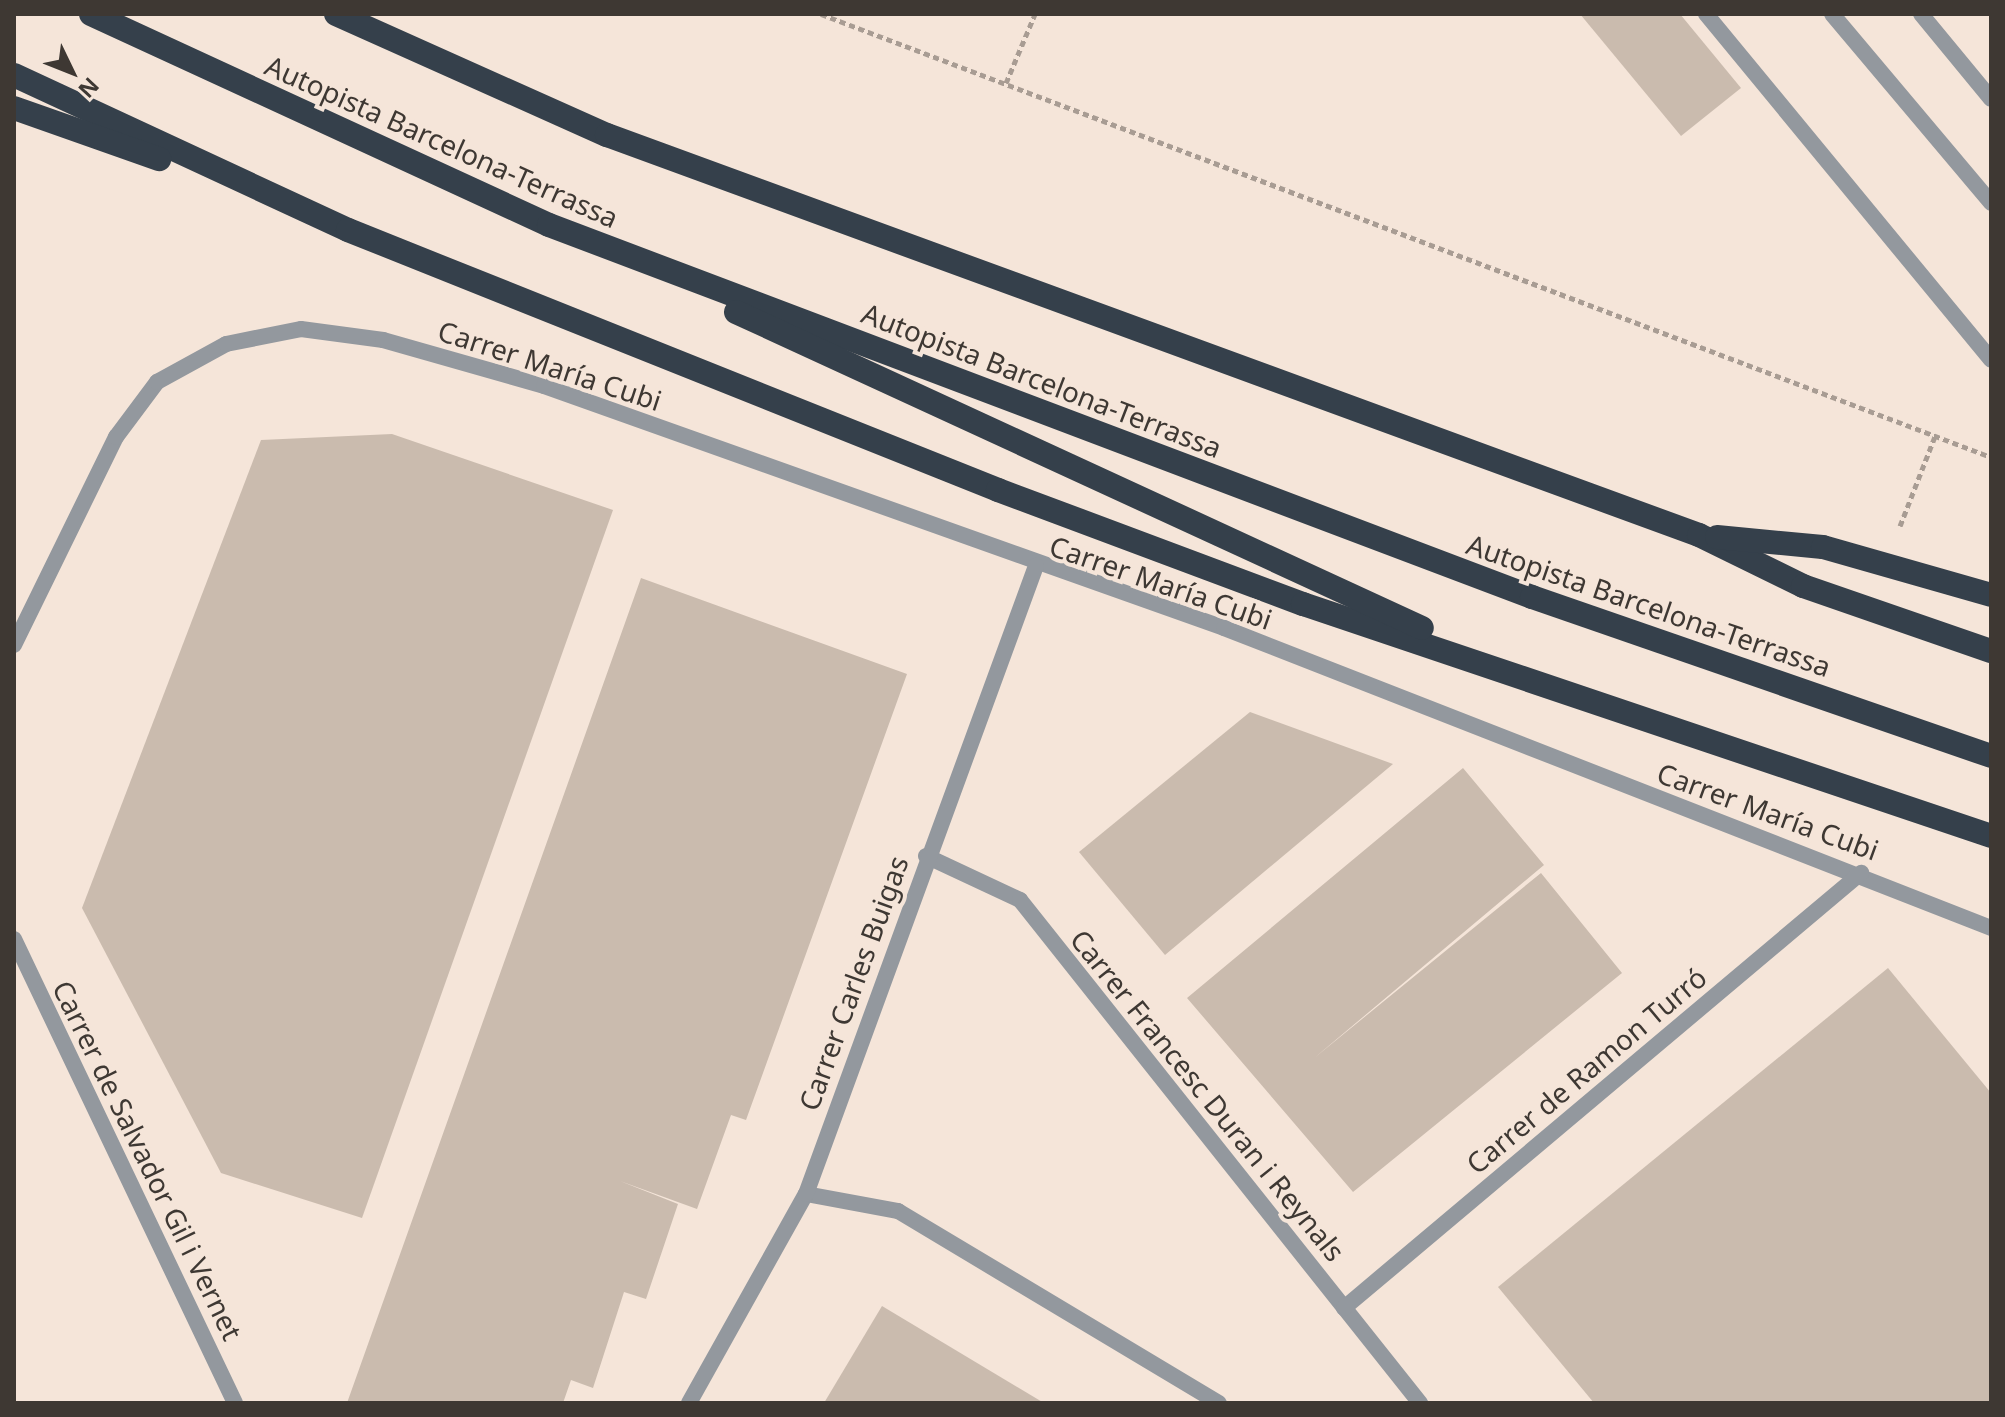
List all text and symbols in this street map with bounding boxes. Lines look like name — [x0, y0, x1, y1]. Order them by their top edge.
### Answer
north arrow — [32, 32, 112, 112]
street label: Autopista Barcelona-Terrassa — [260, 48, 624, 234]
text: N — [72, 72, 107, 105]
street label: Autopista Barcelona-Terrassa — [857, 296, 1227, 464]
street label: Carrer María Cubi — [434, 313, 666, 417]
street label: Autopista Barcelona-Terrassa — [1463, 527, 1835, 683]
street label: Carrer María Cubi — [1045, 528, 1277, 636]
street label: Carrer María Cubi — [1653, 755, 1883, 867]
street label: Carrer Carles Buigas — [791, 851, 915, 1115]
street label: Carrer Francesc Duran i Reynals — [1064, 923, 1352, 1267]
street label: Carrer de Ramon Turró — [1459, 960, 1713, 1180]
street label: Carrer de Salvador Gil i Vernet — [46, 975, 250, 1345]

